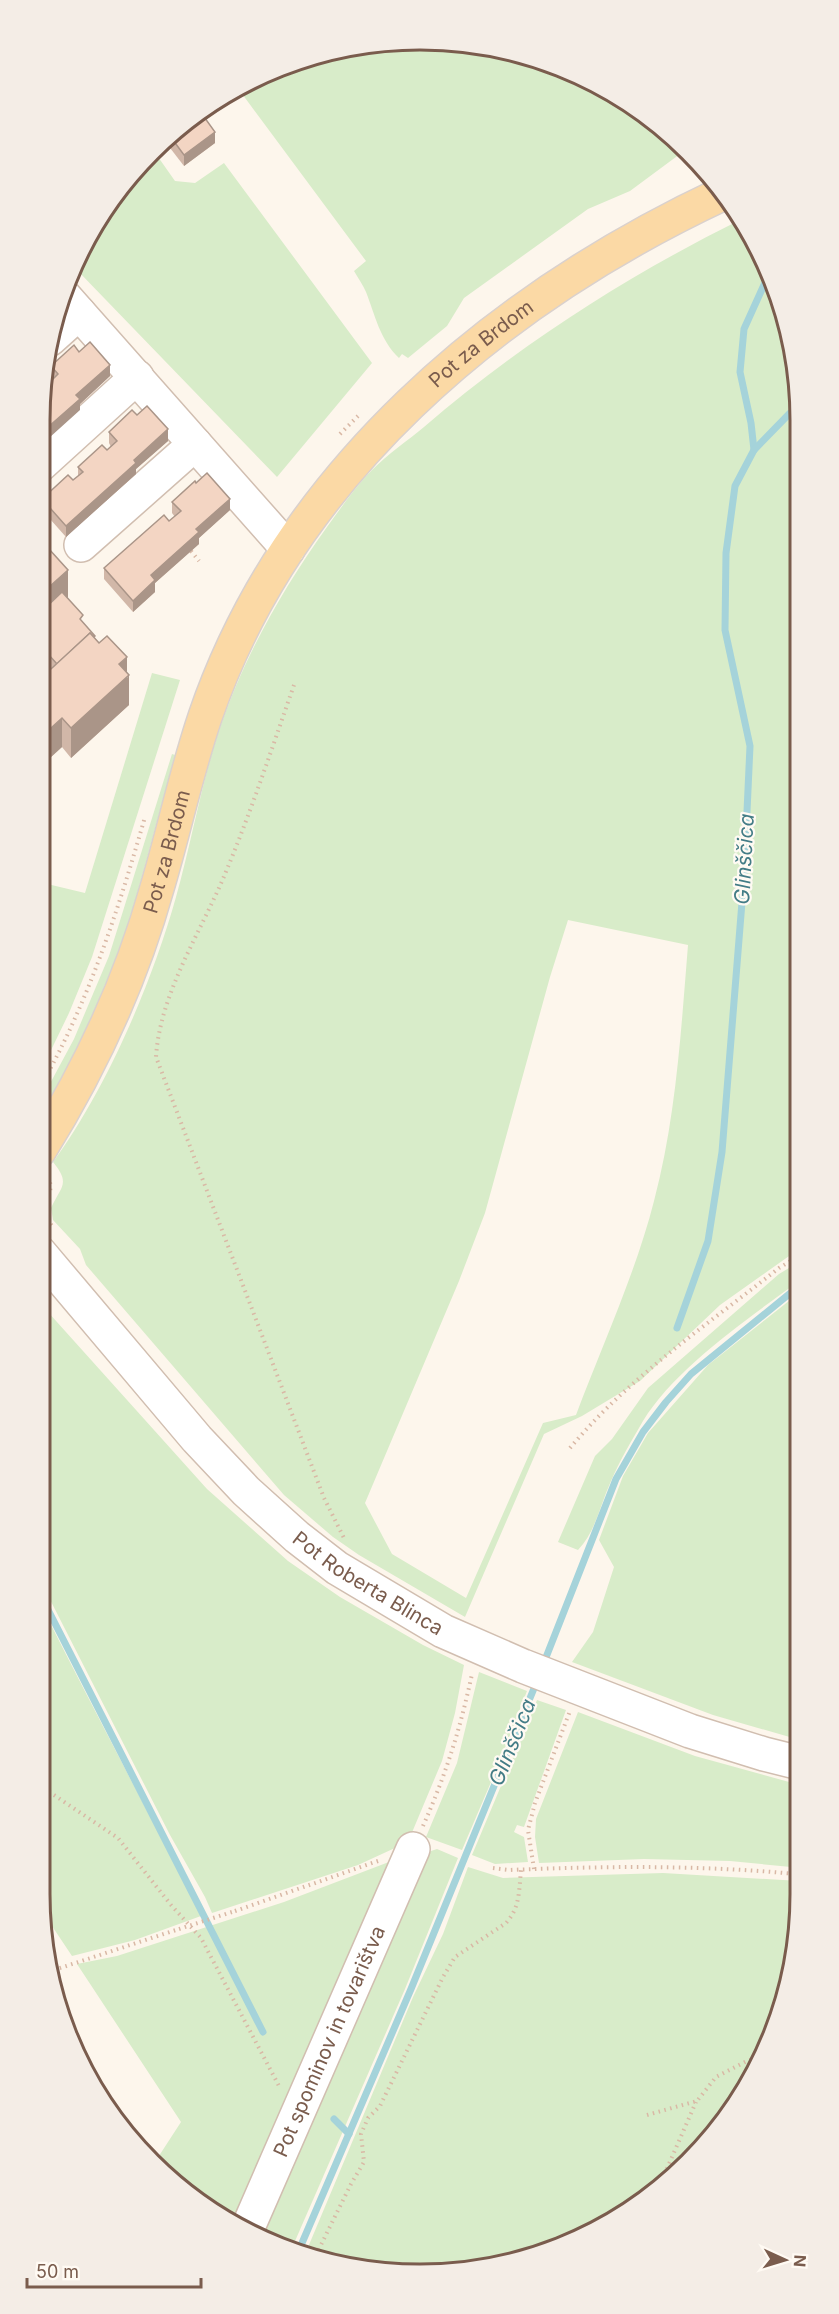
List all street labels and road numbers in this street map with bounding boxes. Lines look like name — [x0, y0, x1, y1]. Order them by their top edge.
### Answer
street label: Pot za Brdom — [424, 295, 538, 392]
street label: Pot za Brdom — [138, 787, 195, 916]
street label: Pot Roberta Blinca — [288, 1526, 448, 1640]
street label: Pot spominov in tovarištva — [268, 1922, 390, 2161]

